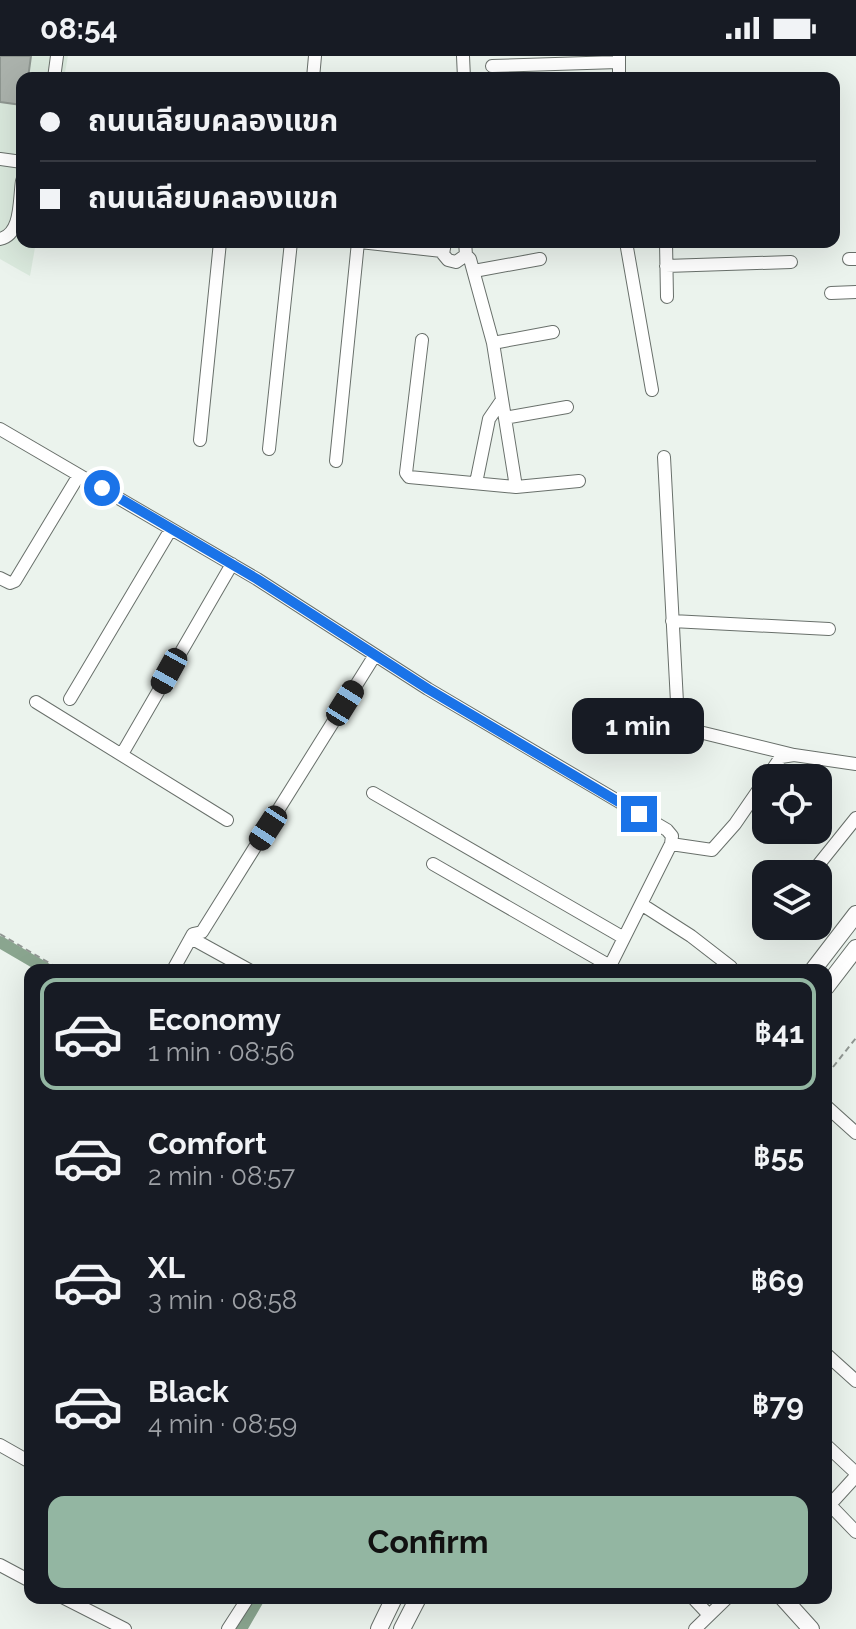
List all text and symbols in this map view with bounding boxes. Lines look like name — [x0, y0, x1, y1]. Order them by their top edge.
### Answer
text: 08:54 — [40, 11, 118, 46]
text: ถนนเลียบคลองแขก — [88, 103, 338, 138]
text: ถนนเลียบคลองแขก — [88, 180, 338, 215]
route start — [84, 470, 120, 506]
car — [147, 644, 191, 698]
car — [322, 676, 368, 730]
callout: 1 min — [573, 698, 705, 754]
text: 1 min — [605, 711, 671, 741]
map controls — [752, 764, 832, 940]
button: locate — [752, 764, 832, 844]
route end — [621, 796, 657, 832]
car — [245, 801, 291, 855]
button: layers — [752, 860, 832, 940]
icon: car — [52, 998, 124, 1070]
text: Economy — [148, 1002, 281, 1037]
text: ฿41 — [755, 1015, 804, 1050]
text: 1 min · 08:56 — [148, 1037, 295, 1067]
icon: car — [52, 1122, 124, 1194]
text: Comfort — [148, 1126, 267, 1161]
text: ฿55 — [753, 1139, 804, 1174]
text: 2 min · 08:57 — [148, 1161, 295, 1191]
icon: car — [52, 1246, 124, 1318]
text: XL — [148, 1250, 185, 1285]
text: ฿69 — [751, 1263, 804, 1298]
text: 3 min · 08:58 — [148, 1285, 297, 1315]
icon: car — [52, 1370, 124, 1442]
text: Black — [148, 1374, 229, 1409]
text: ฿79 — [752, 1387, 804, 1422]
text: 4 min · 08:59 — [148, 1409, 297, 1439]
button: Confirm — [48, 1496, 808, 1588]

